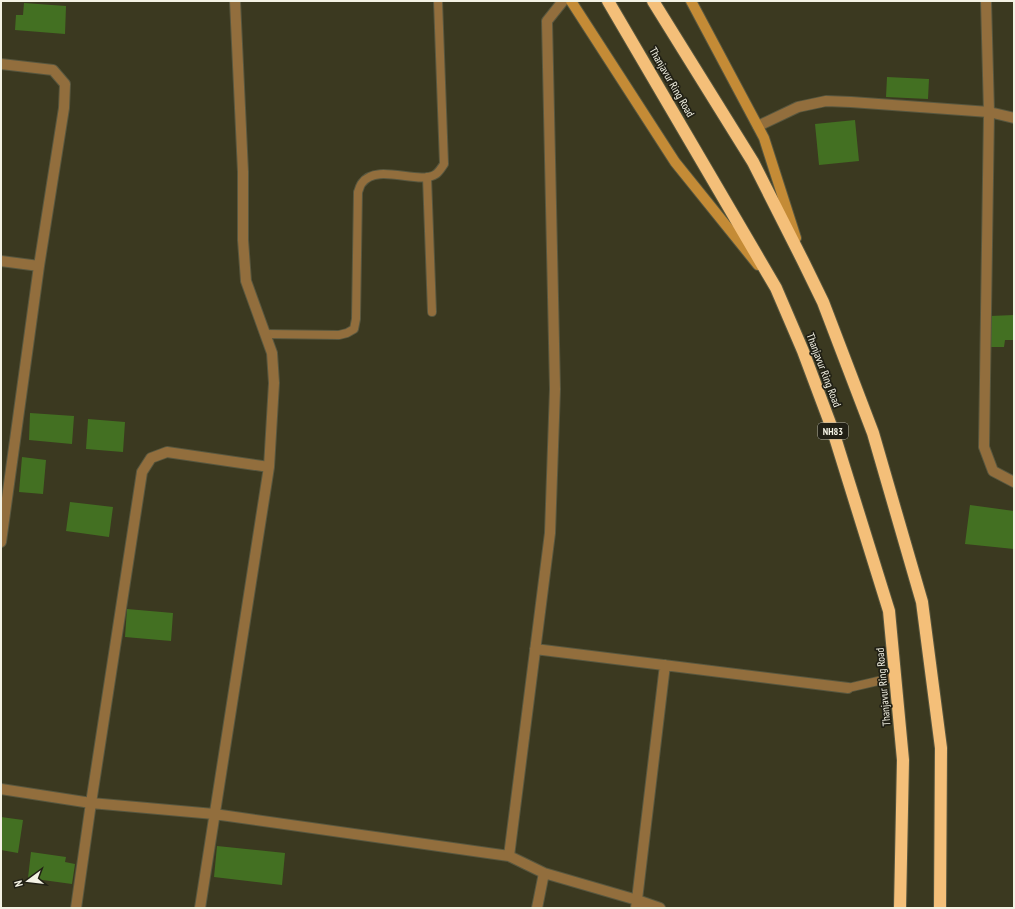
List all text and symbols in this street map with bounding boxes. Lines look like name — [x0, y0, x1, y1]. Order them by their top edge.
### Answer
street label: Thanjavur Ring Road — [646, 45, 698, 120]
street label: Thanjavur Ring Road — [803, 331, 845, 409]
road number: NH83 — [818, 423, 848, 439]
street label: Thanjavur Ring Road — [873, 647, 893, 727]
north arrow — [8, 861, 48, 901]
text: N — [11, 879, 26, 888]

